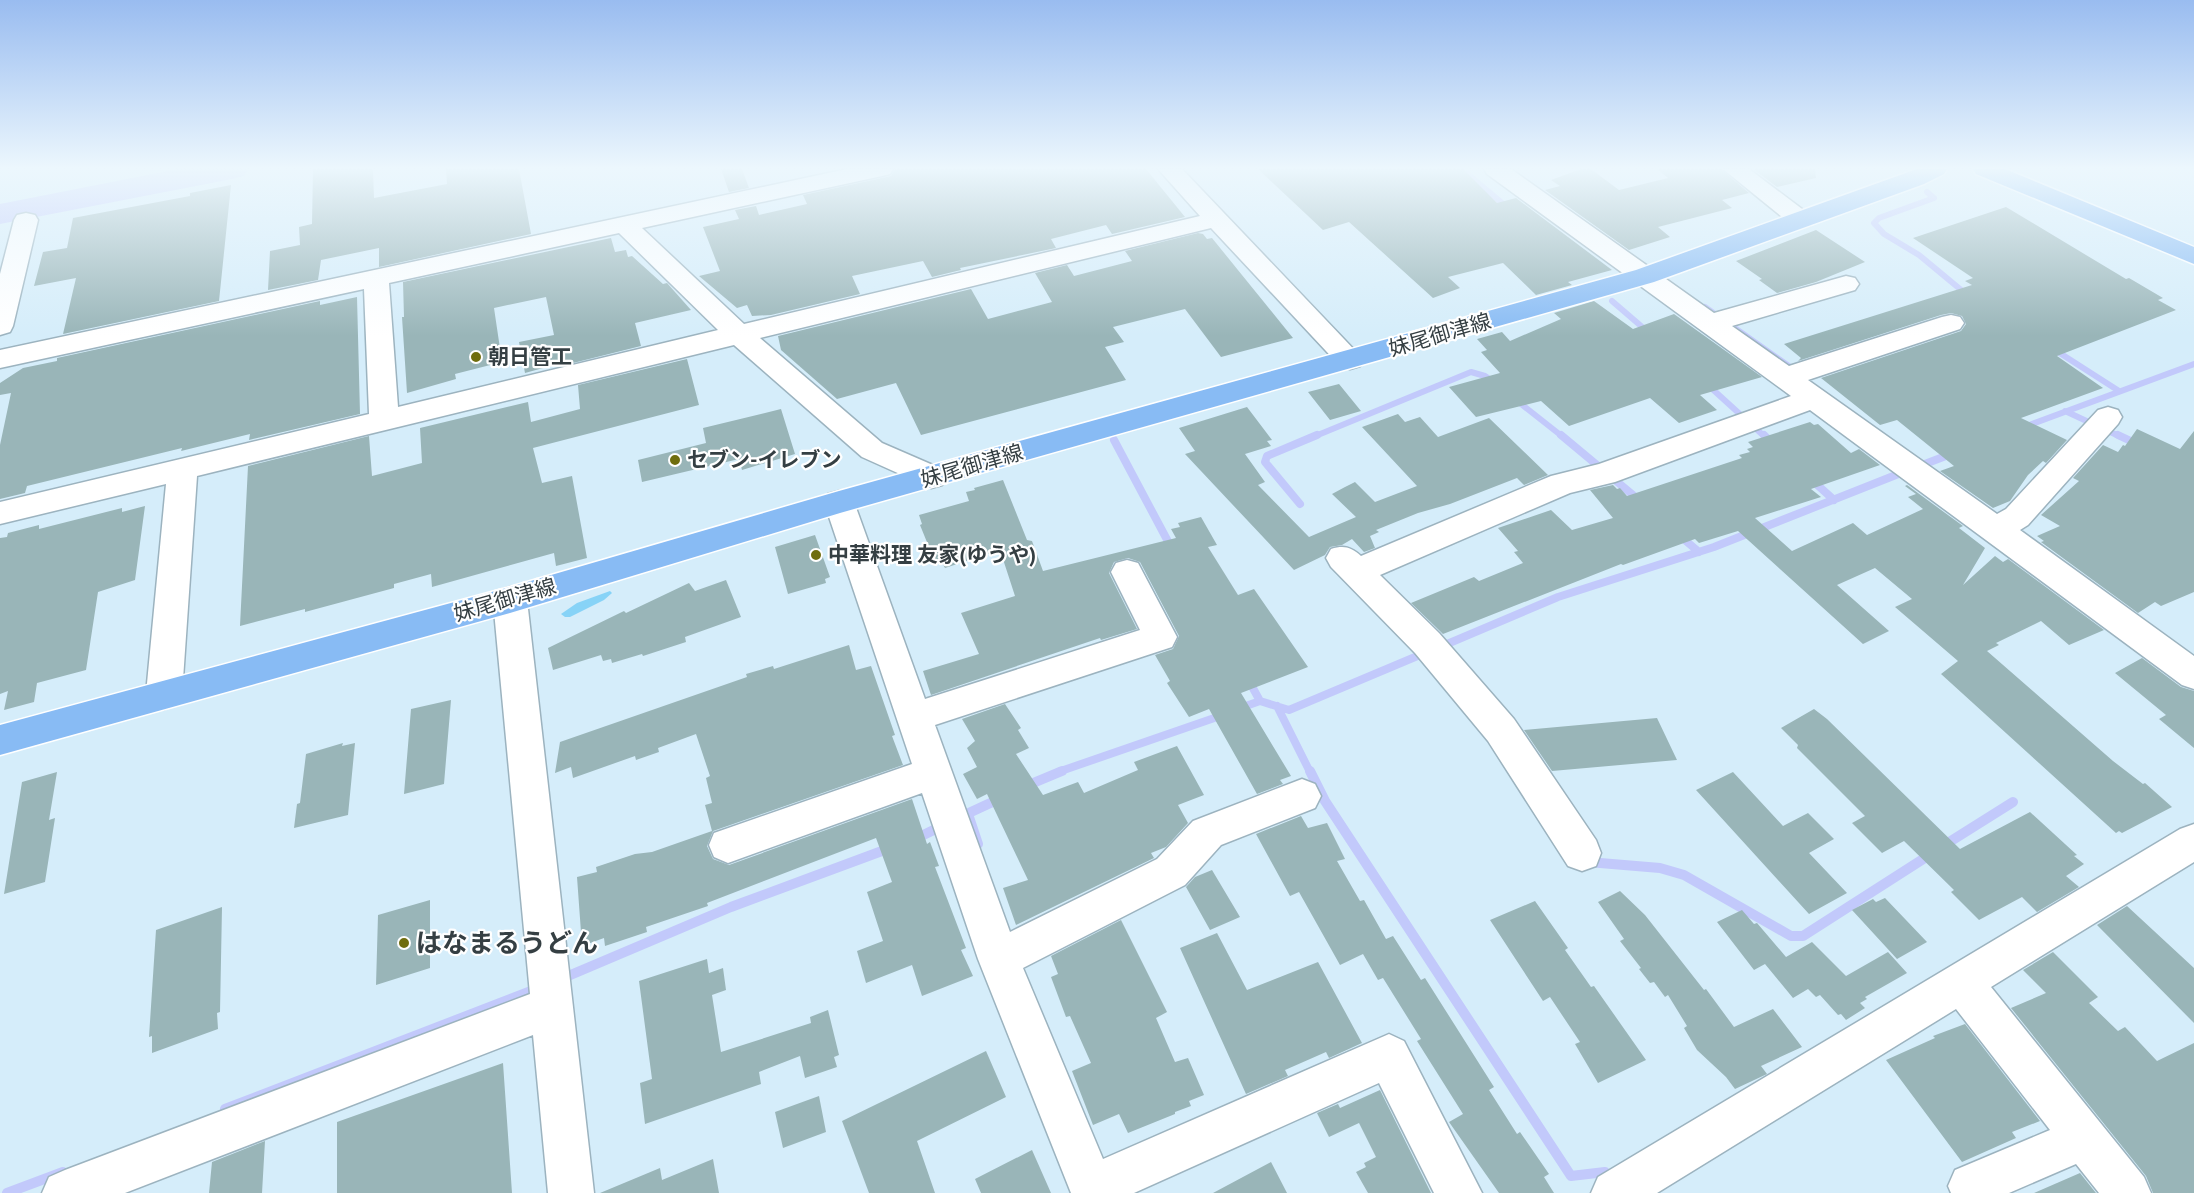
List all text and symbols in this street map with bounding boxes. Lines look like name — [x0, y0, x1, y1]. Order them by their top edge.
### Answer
street label: 妹尾御津線 — [1386, 307, 1494, 362]
place label: 朝日管工 — [488, 343, 572, 370]
marker: 朝日管工 — [469, 350, 483, 364]
street label: 妹尾御津線 — [918, 438, 1026, 493]
place label: セブン-イレブン — [687, 446, 842, 473]
marker: セブン-イレブン — [668, 453, 682, 467]
place label: 中華料理 友家(ゆうや) — [828, 541, 1036, 568]
marker: 中華料理 友家(ゆうや) — [809, 548, 823, 562]
street label: 妹尾御津線 — [451, 572, 559, 627]
place label: はなまるうどん — [416, 926, 598, 959]
marker: はなまるうどん — [397, 936, 411, 950]

